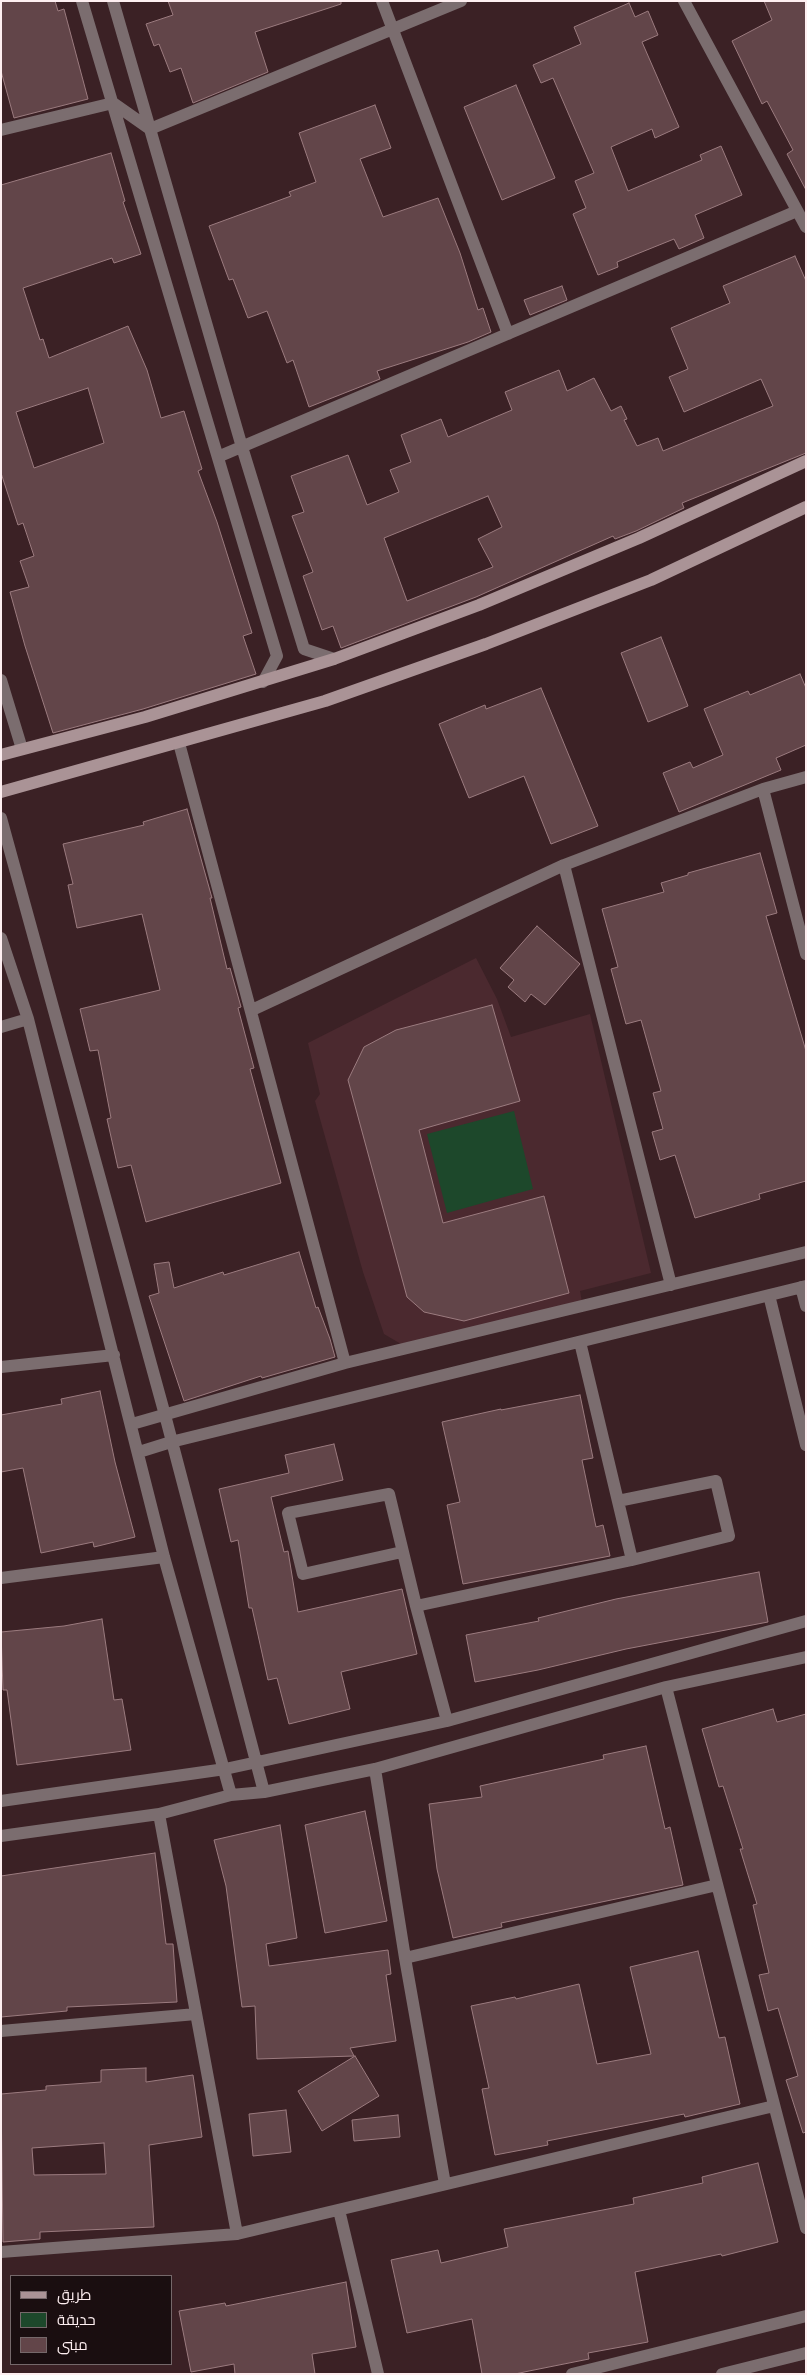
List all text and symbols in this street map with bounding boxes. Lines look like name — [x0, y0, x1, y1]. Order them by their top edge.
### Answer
legend — [10, 2275, 172, 2365]
text: طريق — [57, 2286, 91, 2304]
text: حديقة — [57, 2311, 96, 2329]
text: مبنى — [57, 2336, 88, 2354]

